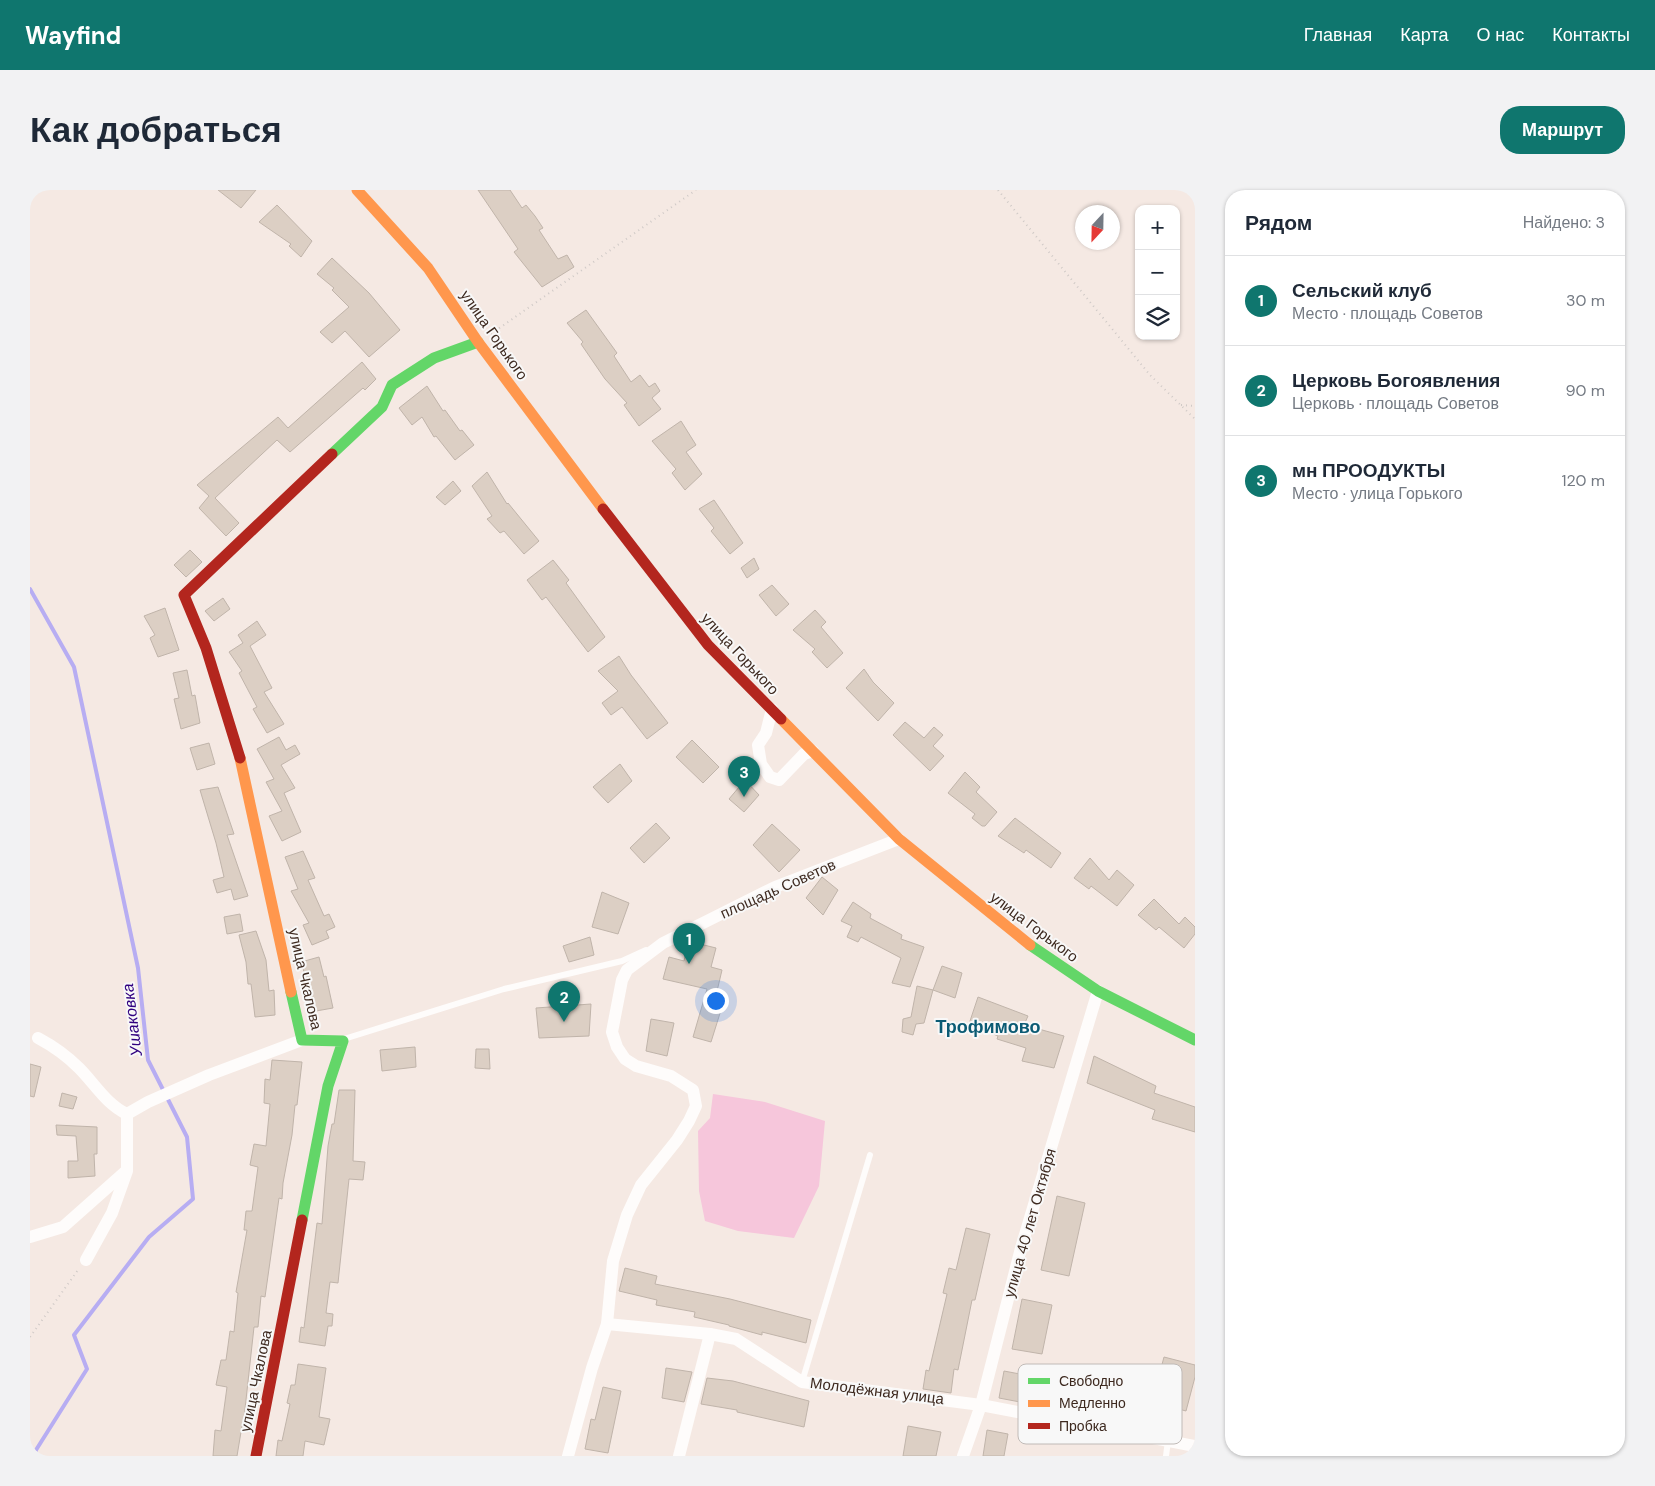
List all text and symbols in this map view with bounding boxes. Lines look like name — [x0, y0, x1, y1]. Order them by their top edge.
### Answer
text: Wayfind — [25, 20, 121, 51]
text: Главная — [1304, 23, 1372, 47]
text: Карта — [1400, 23, 1449, 47]
text: О нас — [1477, 23, 1524, 47]
text: Контакты — [1552, 23, 1630, 47]
button: Маршрут — [1500, 106, 1625, 154]
text: Как добраться — [30, 107, 282, 153]
north arrow — [1075, 205, 1120, 250]
map controls — [1135, 205, 1180, 340]
button: + — [1135, 205, 1180, 250]
text: Рядом — [1245, 209, 1312, 237]
text: Найдено: 3 — [1523, 212, 1605, 233]
button: − — [1135, 250, 1180, 295]
text: Сельский клуб — [1292, 278, 1432, 303]
street label: улица Горького — [456, 286, 532, 384]
text: 1 — [1258, 290, 1264, 311]
text: 30 m — [1566, 290, 1605, 311]
button: layers — [1135, 295, 1180, 340]
text: Место · площадь Советов — [1292, 303, 1483, 324]
text: Церковь Богоявления — [1292, 368, 1500, 393]
text: 2 — [1256, 380, 1266, 401]
text: 90 m — [1565, 380, 1605, 401]
text: Церковь · площадь Советов — [1292, 393, 1499, 414]
text: мн ПРООДУКТЫ — [1292, 458, 1445, 483]
text: 3 — [1256, 470, 1266, 491]
text: 120 m — [1561, 470, 1605, 491]
text: Место · улица Горького — [1292, 483, 1463, 504]
street label: улица Горького — [697, 609, 783, 699]
pin: 3 — [728, 756, 760, 797]
street label: площадь Советов — [717, 855, 839, 923]
street label: улица Горького — [986, 887, 1082, 967]
pin: 1 — [673, 923, 705, 964]
street label: улица Чкалова — [284, 926, 327, 1032]
pin: 2 — [548, 981, 580, 1022]
water label: Ушаковка — [117, 982, 147, 1059]
your location — [703, 988, 729, 1014]
district label: Трофимово — [935, 1015, 1041, 1039]
street label: улица 40 лет Октября — [999, 1146, 1061, 1300]
street label: улица Чкалова — [235, 1327, 277, 1434]
legend — [1018, 1364, 1182, 1444]
text: Свободно — [1059, 1372, 1124, 1390]
street label: Молодёжная улица — [809, 1373, 946, 1409]
text: Медленно — [1059, 1394, 1126, 1412]
text: Пробка — [1059, 1417, 1107, 1435]

